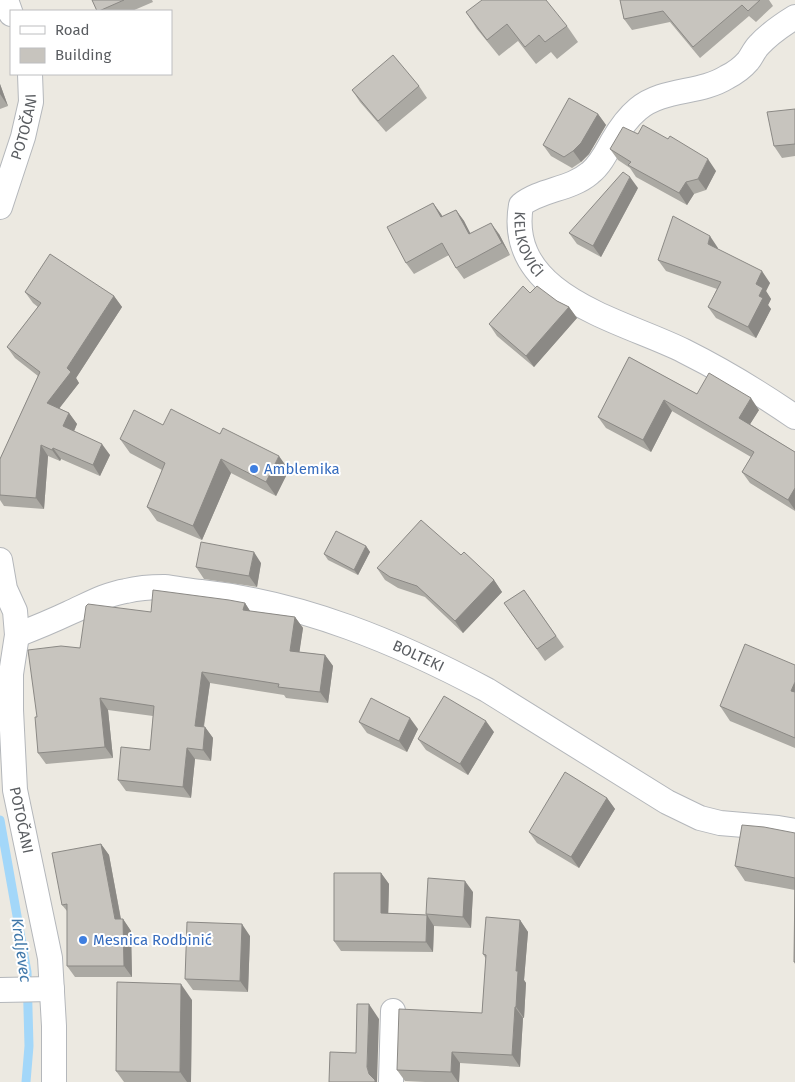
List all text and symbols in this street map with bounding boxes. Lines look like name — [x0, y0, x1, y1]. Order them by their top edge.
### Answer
legend — [10, 10, 172, 75]
text: Road — [55, 21, 90, 39]
text: Building — [55, 46, 111, 64]
street label: POTOČANI — [7, 93, 41, 162]
street label: KELKOVIĆI — [510, 211, 547, 281]
place label: Amblemika — [264, 460, 340, 478]
marker: Amblemika — [248, 463, 260, 475]
street label: BOLTEKI — [390, 637, 447, 676]
street label: POTOČANI — [6, 785, 37, 855]
water label: Kraljevec — [8, 917, 35, 984]
place label: Mesnica Rodbinić — [93, 931, 212, 949]
marker: Mesnica Rodbinić — [77, 934, 89, 946]

